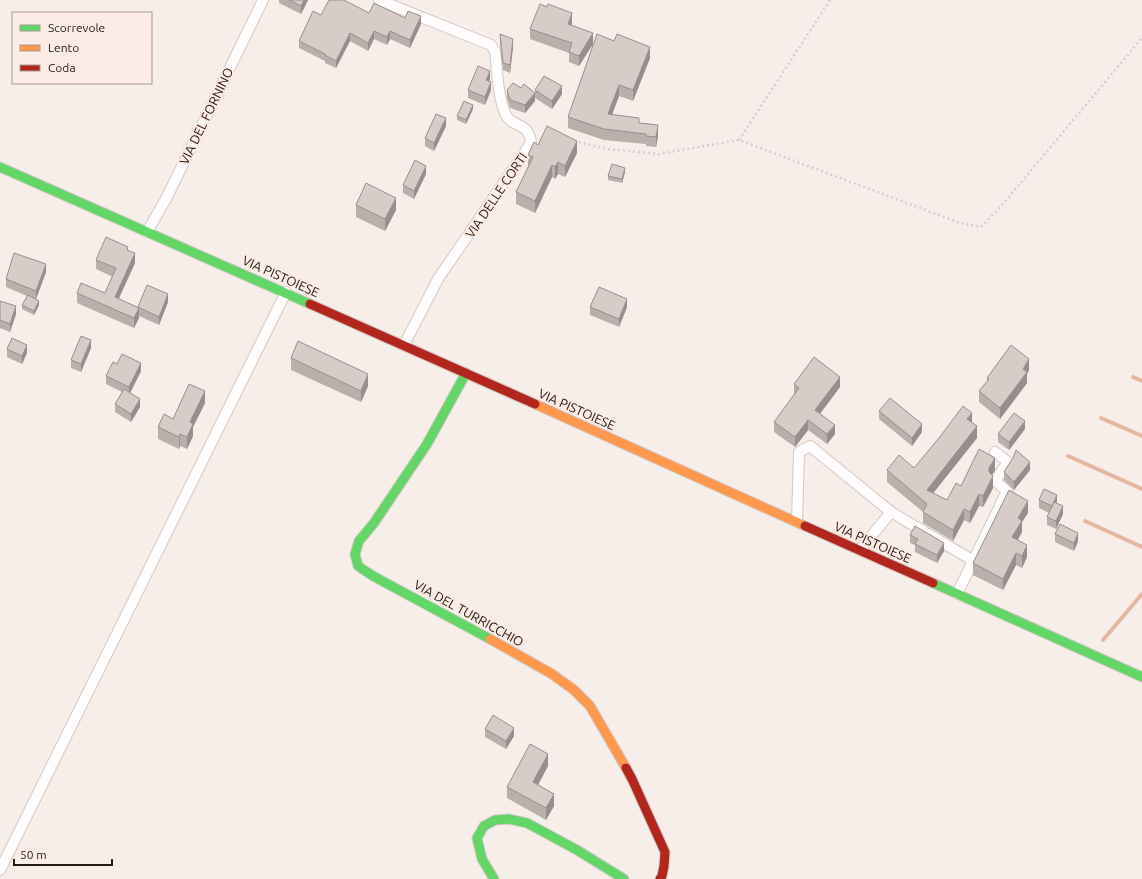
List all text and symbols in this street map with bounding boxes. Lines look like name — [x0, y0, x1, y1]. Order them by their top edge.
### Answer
legend — [12, 12, 152, 84]
text: Scorrevole — [48, 21, 105, 34]
text: Lento — [48, 41, 79, 54]
text: Coda — [48, 61, 76, 74]
street label: VIA DEL FORNINO — [176, 65, 236, 167]
street label: VIA DELLE CORTI — [462, 150, 530, 240]
street label: VIA PISTOIESE — [240, 253, 322, 299]
street label: VIA PISTOIESE — [536, 386, 618, 432]
street label: VIA PISTOIESE — [832, 519, 914, 565]
street label: VIA DEL TURRICCHIO — [412, 577, 526, 649]
scale bar — [14, 841, 112, 867]
text: 50 m — [20, 848, 47, 861]

